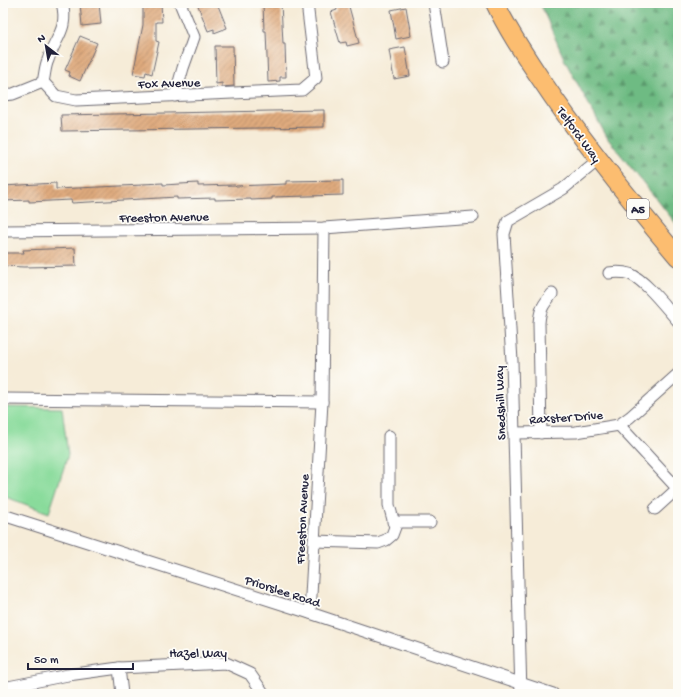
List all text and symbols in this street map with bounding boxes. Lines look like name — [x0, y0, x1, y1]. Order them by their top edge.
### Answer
north arrow — [26, 26, 66, 66]
text: N — [36, 32, 48, 46]
street label: Fox Avenue — [137, 76, 201, 93]
street label: Telford Way — [552, 104, 604, 167]
road number: A5 — [627, 199, 649, 219]
street label: Freeston Avenue — [118, 210, 209, 227]
street label: Snedshill Way — [493, 365, 510, 440]
street label: Raxster Drive — [529, 408, 604, 429]
street label: Freeston Avenue — [294, 474, 313, 565]
street label: Priorslee Road — [242, 573, 323, 612]
scale bar — [28, 645, 133, 671]
street label: Hazel Way — [169, 647, 227, 662]
text: 50 m — [34, 654, 59, 668]

